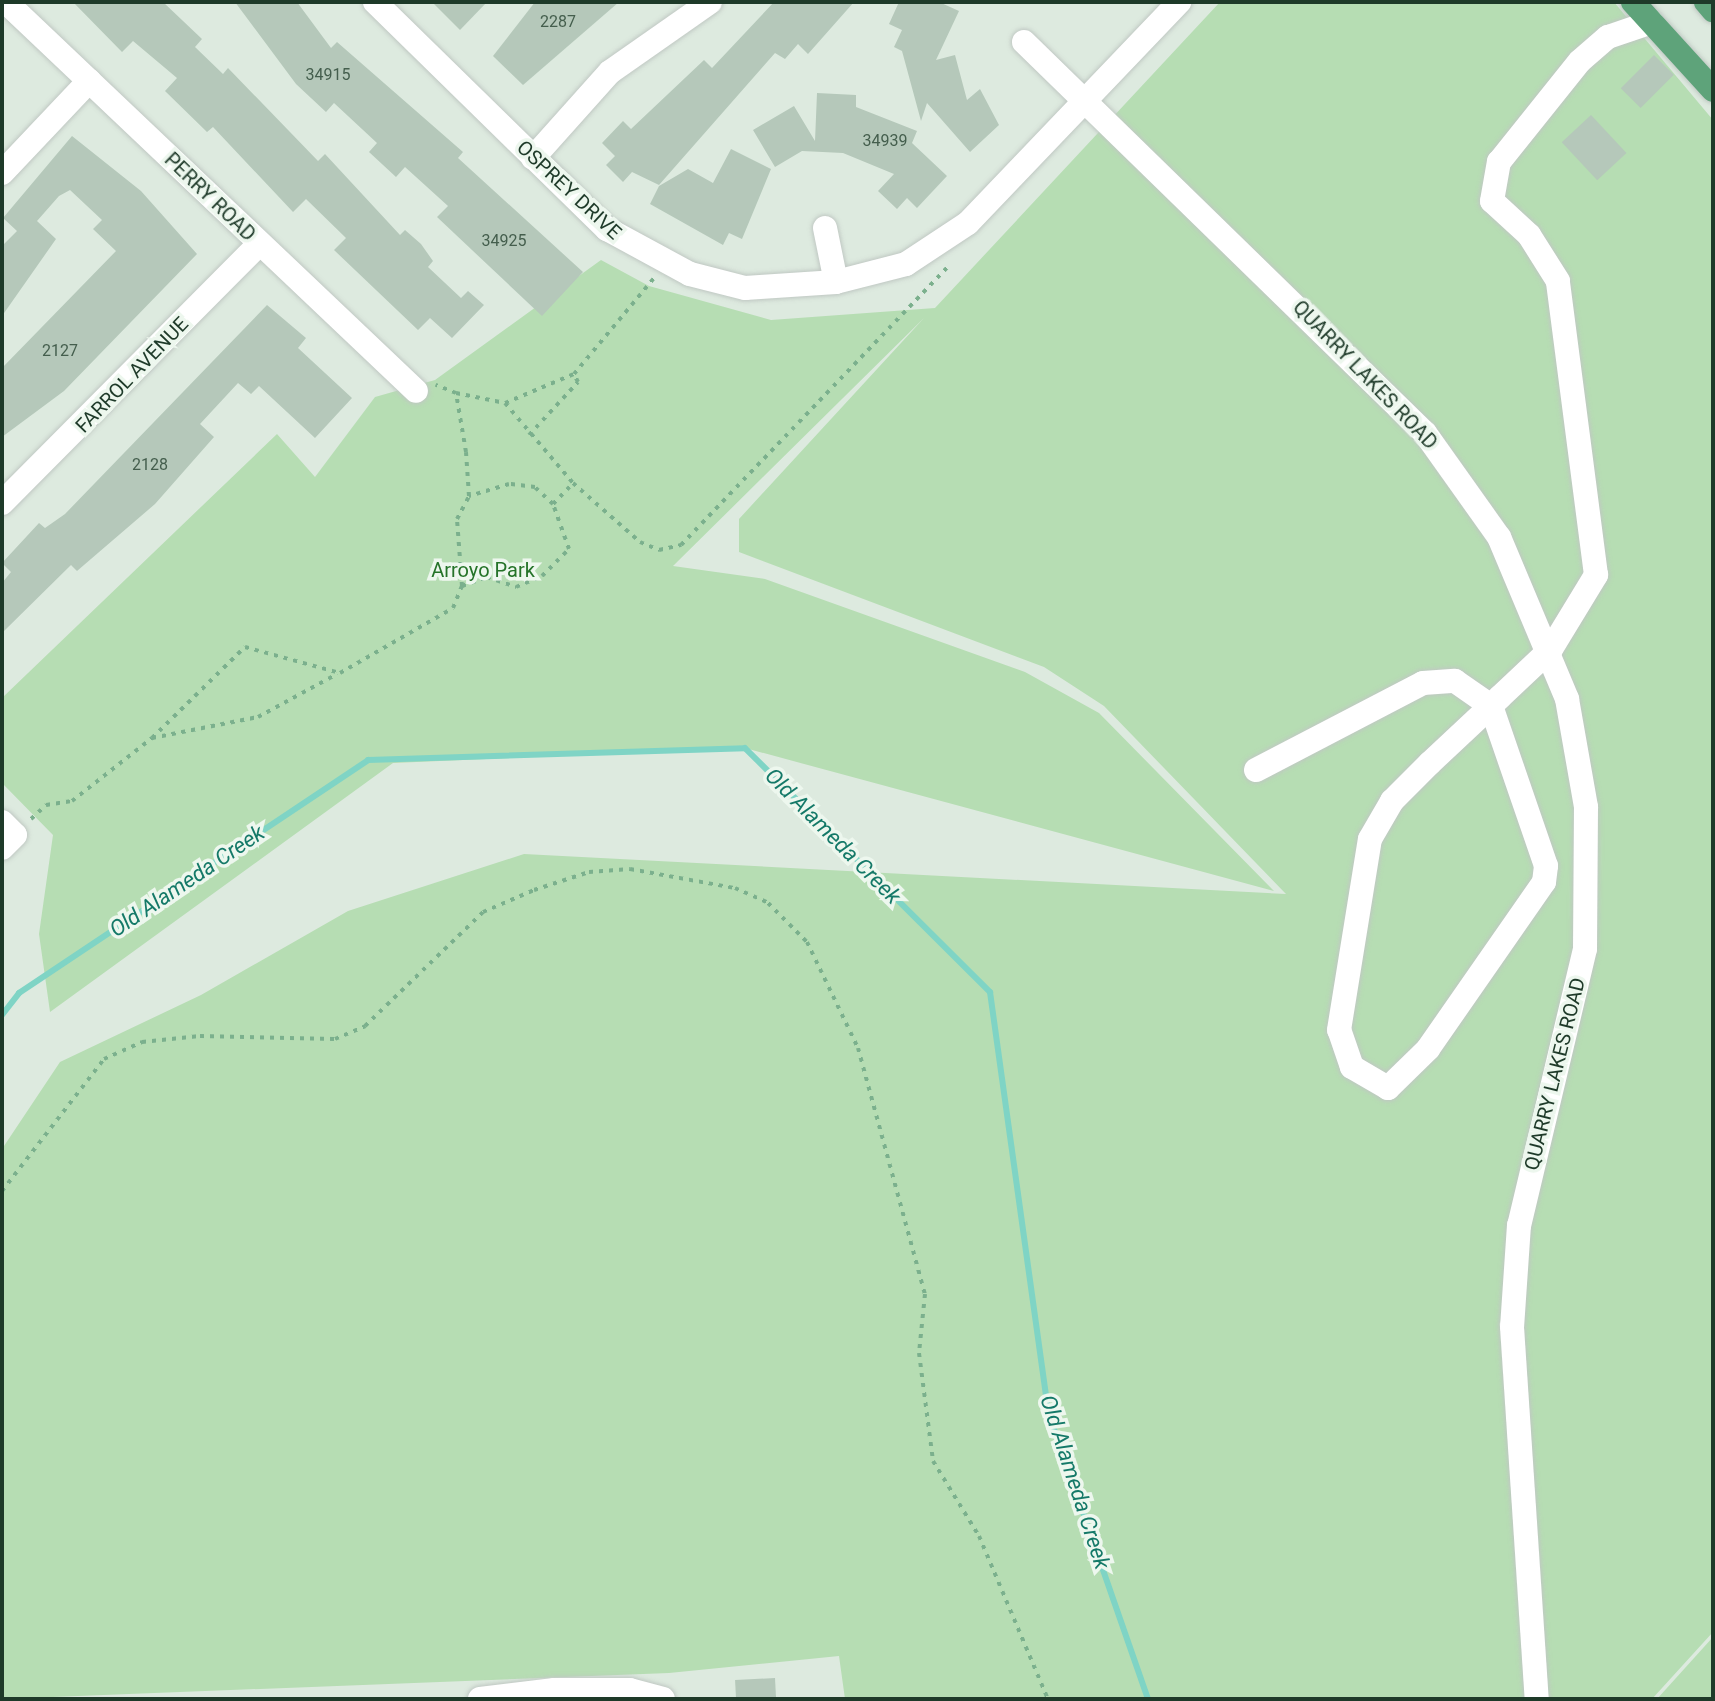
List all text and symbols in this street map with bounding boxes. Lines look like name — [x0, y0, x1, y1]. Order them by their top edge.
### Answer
house number: 2287 — [540, 12, 576, 32]
house number: 34915 — [306, 65, 350, 85]
house number: 34939 — [863, 131, 907, 151]
street label: OSPREY DRIVE — [512, 136, 626, 244]
street label: PERRY ROAD — [160, 148, 260, 246]
house number: 34925 — [482, 231, 526, 251]
street label: QUARRY LAKES ROAD — [1288, 296, 1442, 454]
street label: FARROL AVENUE — [71, 312, 193, 438]
house number: 2127 — [42, 341, 78, 361]
house number: 2128 — [132, 455, 168, 475]
park label: Arroyo Park — [431, 558, 535, 582]
water label: Old Alameda Creek — [760, 763, 906, 909]
water label: Old Alameda Creek — [104, 819, 270, 943]
street label: QUARRY LAKES ROAD — [1519, 975, 1591, 1173]
water label: Old Alameda Creek — [1034, 1392, 1116, 1572]

